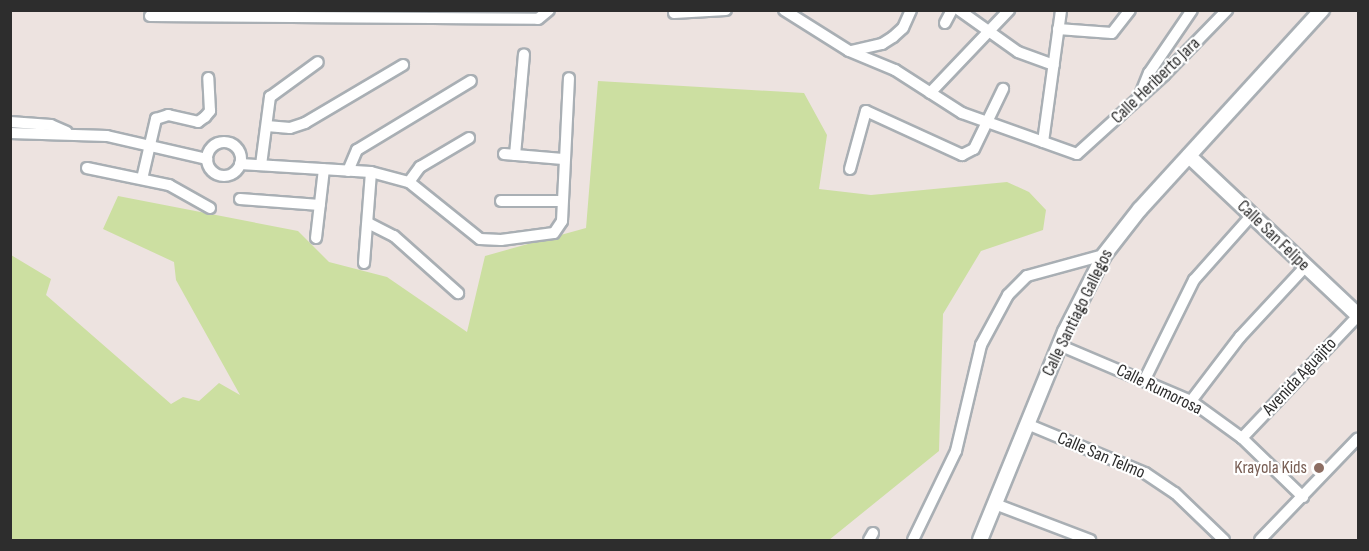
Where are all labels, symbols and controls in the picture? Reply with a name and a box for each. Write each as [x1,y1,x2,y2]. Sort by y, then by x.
street label: Calle Heriberto Jara [1107,33,1205,129]
street label: Calle San Felipe [1232,196,1314,276]
street label: Calle Santiago Gallegos [1038,246,1118,380]
street label: Avenida Aguajito [1258,333,1342,421]
street label: Calle Rumorosa [1113,360,1205,420]
street label: Calle San Telmo [1054,428,1148,484]
place label: Krayola Kids [1234,457,1307,479]
marker: Krayola Kids [1312,461,1326,475]

